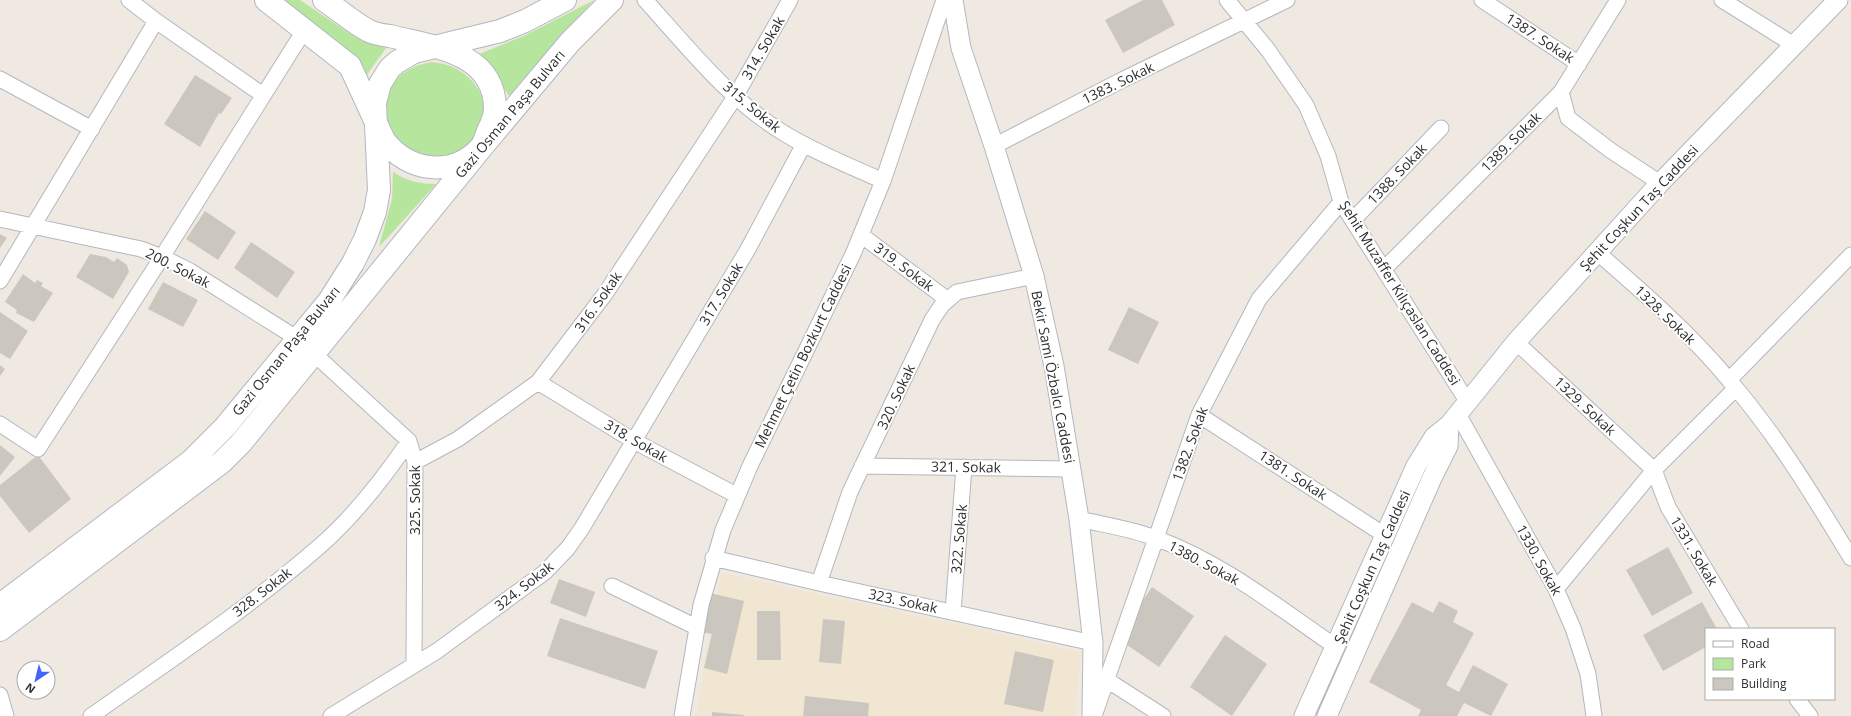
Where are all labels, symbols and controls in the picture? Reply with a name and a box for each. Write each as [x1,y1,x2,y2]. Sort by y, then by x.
street label: 1387. Sokak [1502,8,1579,67]
street label: 314. Sokak [737,12,789,83]
street label: Gazi Osman Paşa Bulvarı [450,46,569,182]
street label: 1383. Sokak [1079,57,1158,108]
street label: 315. Sokak [719,77,786,137]
street label: 1389. Sokak [1476,107,1545,176]
street label: 1388. Sokak [1363,139,1431,208]
street label: Şehit Coşkun Taş Caddesi [1575,140,1702,275]
street label: Şehit Muzaffer Kılıçaslan Caddesi [1336,197,1465,389]
street label: 319. Sokak [871,238,938,296]
street label: 200. Sokak [143,243,214,292]
street label: 317. Sokak [694,258,747,329]
street label: Mehmet Çetin Bozkurt Caddesi [750,261,855,451]
street label: 316. Sokak [570,267,626,336]
street label: 1328. Sokak [1631,281,1700,349]
street label: Gazi Osman Paşa Bulvarı [227,282,344,419]
street label: Bekir Sami Özbalcı Caddesi [1027,289,1080,465]
street label: 320. Sokak [872,361,919,432]
street label: 1329. Sokak [1550,372,1621,440]
street label: 1382. Sokak [1167,403,1212,484]
street label: 318. Sokak [601,415,672,467]
street label: 1381. Sokak [1255,445,1332,504]
street label: 321. Sokak [931,456,1002,477]
street label: 325. Sokak [405,464,424,535]
street label: Şehit Coşkun Taş Caddesi [1329,487,1414,646]
street label: 322. Sokak [946,503,971,575]
street label: 1331. Sokak [1666,512,1723,590]
street label: 1330. Sokak [1512,521,1567,599]
street label: 1380. Sokak [1165,536,1244,590]
street label: 324. Sokak [490,556,558,615]
street label: 328. Sokak [228,562,296,621]
street label: 323. Sokak [867,584,940,617]
legend [1705,628,1835,700]
text: Road [1741,635,1770,652]
text: Park [1741,655,1767,672]
north arrow [16,660,56,700]
text: Building [1741,675,1787,692]
text: N [22,680,38,697]

